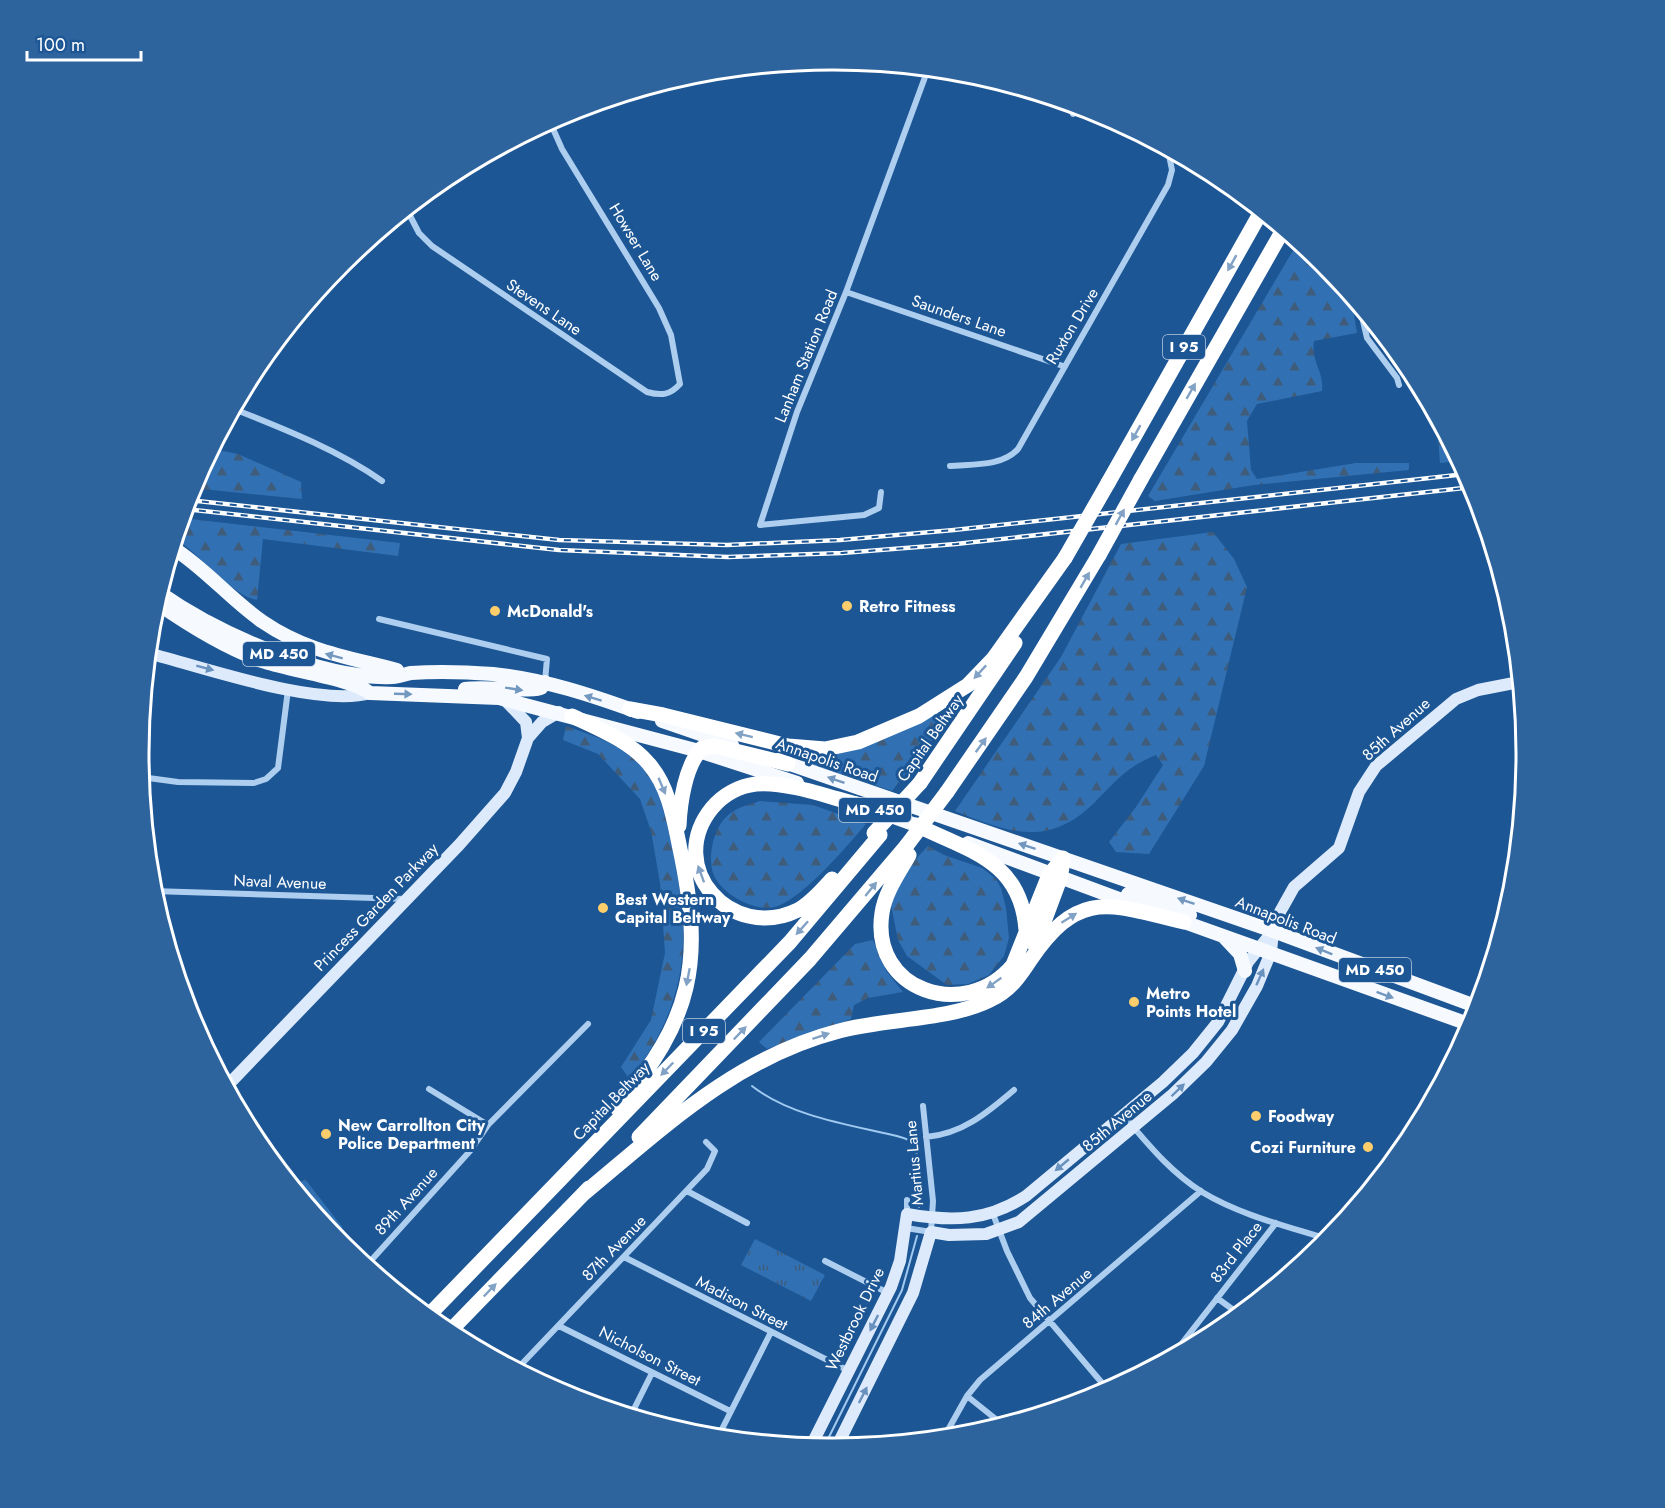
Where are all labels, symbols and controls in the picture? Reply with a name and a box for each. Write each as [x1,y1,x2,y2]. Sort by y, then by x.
scale bar [27,24,141,62]
text: 100 m [36,32,85,58]
street label: Howser Lane [604,199,668,285]
one-way arrow [1227,255,1237,272]
street label: Stevens Lane [502,273,586,341]
street label: Ruxton Drive [1040,283,1104,369]
street label: Lanham Station Road [769,286,843,426]
street label: Saunders Lane [908,289,1010,343]
road number: I 95 [1163,335,1205,359]
one-way arrow [1186,382,1196,399]
one-way arrow [1131,425,1141,442]
one-way arrow [1115,508,1125,525]
one-way arrow [1080,571,1090,588]
place label: Retro Fitness [859,595,956,618]
marker: Retro Fitness [840,599,854,613]
place label: McDonald's [507,600,593,623]
marker: McDonald's [488,604,502,618]
road number: MD 450 [243,642,315,666]
one-way arrow [324,650,343,660]
one-way arrow [196,664,214,673]
one-way arrow [974,665,988,679]
one-way arrow [504,684,523,693]
one-way arrow [394,689,413,699]
street label: Capital Beltway [891,689,969,786]
one-way arrow [584,692,602,702]
street label: 85th Avenue [1357,692,1435,766]
one-way arrow [735,730,754,740]
street label: Annapolis Road [773,732,881,788]
one-way arrow [975,737,987,752]
one-way arrow [827,775,845,785]
one-way arrow [658,777,668,795]
road number: MD 450 [839,798,911,822]
street label: Princess Garden Parkway [309,837,444,976]
one-way arrow [1018,841,1036,850]
one-way arrow [695,864,705,882]
street label: Naval Avenue [233,869,327,895]
one-way arrow [865,881,878,897]
place label: Best Western Capital Beltway [615,888,731,929]
street label: Annapolis Road [1232,890,1340,950]
one-way arrow [1177,895,1195,905]
marker: Best Western Capital Beltway [596,901,610,915]
one-way arrow [1060,912,1077,923]
one-way arrow [796,920,809,935]
one-way arrow [1315,946,1333,955]
road number: MD 450 [1339,958,1411,982]
one-way arrow [683,968,692,987]
one-way arrow [1256,968,1266,986]
one-way arrow [987,977,1003,989]
place label: Metro Points Hotel [1146,982,1236,1023]
one-way arrow [1376,990,1394,1000]
marker: Metro Points Hotel [1127,995,1141,1009]
road number: I 95 [683,1019,725,1043]
one-way arrow [733,1025,747,1040]
one-way arrow [812,1031,830,1041]
street label: Capital Beltway [567,1056,655,1146]
one-way arrow [660,1062,674,1077]
one-way arrow [1171,1083,1185,1097]
street label: 85th Avenue [1077,1085,1157,1157]
place label: Foodway [1268,1105,1335,1128]
marker: Foodway [1249,1109,1263,1123]
place label: New Carrollton City Police Department [338,1114,486,1155]
street label: Martius Lane [899,1119,929,1207]
marker: New Carrollton City Police Department [319,1127,333,1141]
place label: Cozi Furniture [1250,1136,1356,1159]
marker: Cozi Furniture [1361,1140,1375,1154]
one-way arrow [1054,1159,1070,1172]
street label: 89th Avenue [369,1162,443,1240]
street label: 87th Avenue [577,1210,651,1286]
street label: 83rd Place [1204,1216,1268,1288]
street label: 84th Avenue [1017,1262,1097,1334]
street label: Westbrook Drive [820,1263,890,1375]
street label: Madison Street [692,1270,792,1336]
one-way arrow [483,1283,497,1298]
one-way arrow [869,1314,878,1331]
street label: Nicholson Street [595,1320,705,1392]
one-way arrow [858,1387,867,1404]

